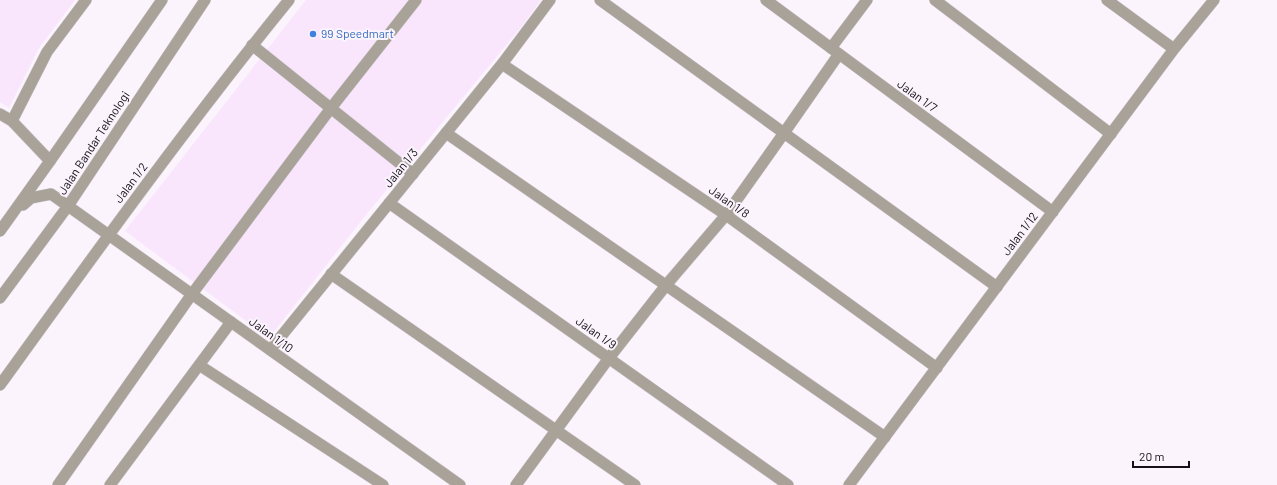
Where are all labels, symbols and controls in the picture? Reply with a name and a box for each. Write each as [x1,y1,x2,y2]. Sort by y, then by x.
place label: 99 Speedmart [321,26,394,40]
marker: 99 Speedmart [308,29,318,39]
street label: Jalan 1/7 [895,76,940,114]
street label: Jalan Bandar Teknologi [55,88,132,197]
street label: Jalan 1/3 [380,145,420,190]
street label: Jalan 1/2 [111,160,150,205]
street label: Jalan 1/8 [707,182,752,220]
street label: Jalan 1/12 [998,209,1040,258]
street label: Jalan 1/9 [574,313,619,351]
street label: Jalan 1/10 [247,314,296,355]
scale bar [1133,443,1189,469]
text: 20 m [1139,449,1165,463]

